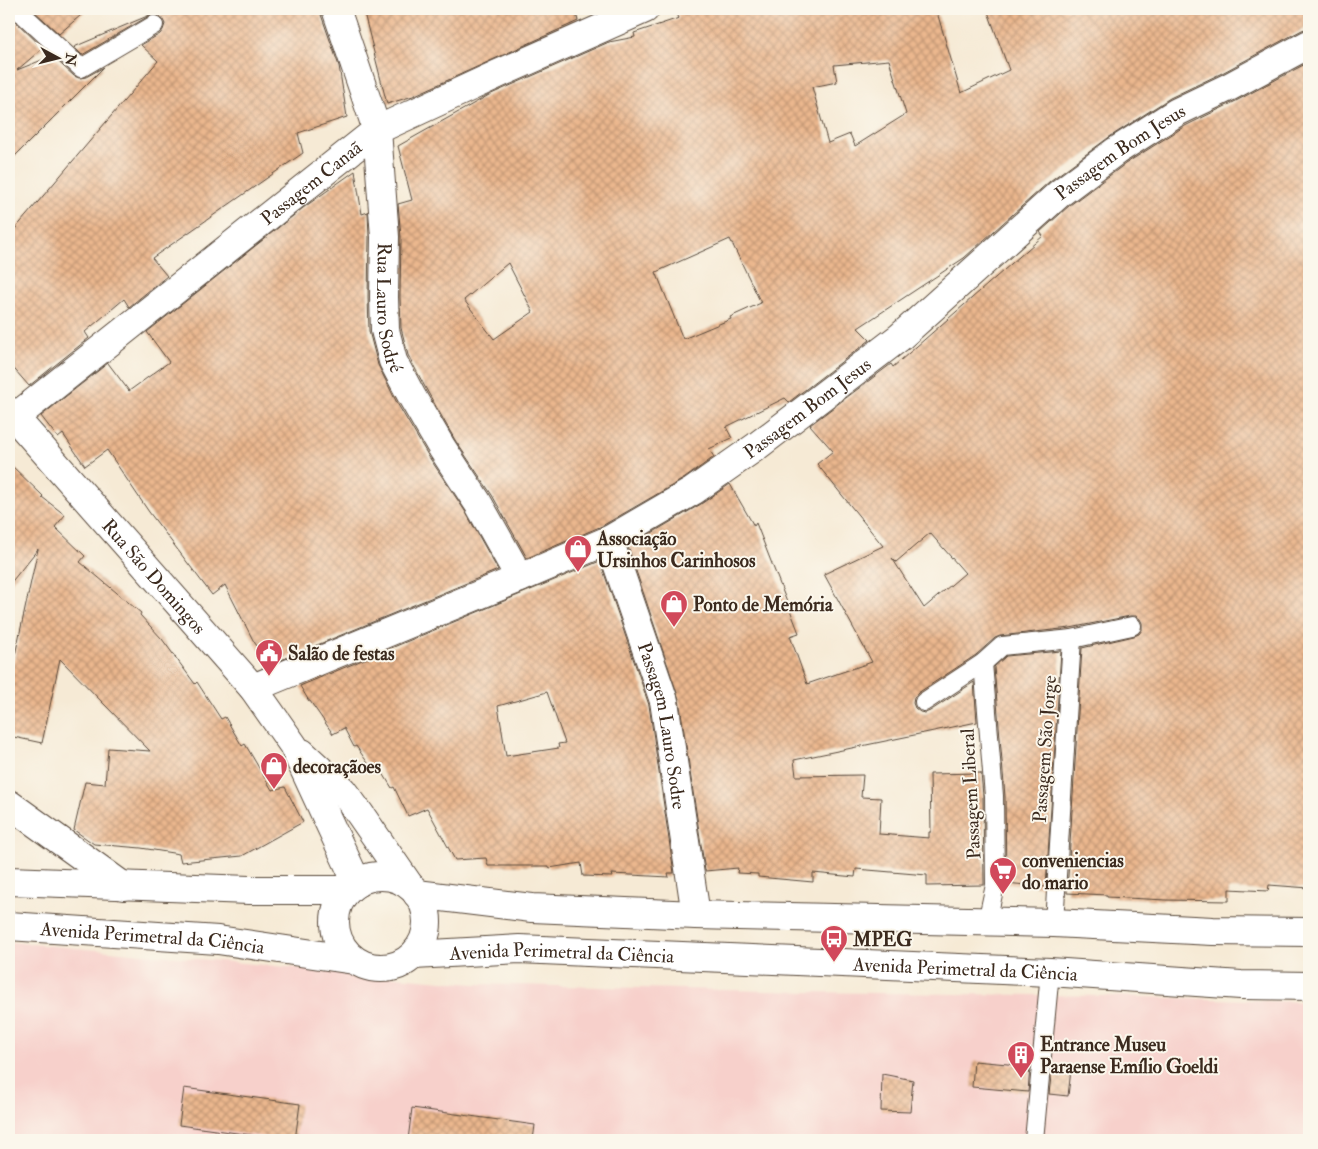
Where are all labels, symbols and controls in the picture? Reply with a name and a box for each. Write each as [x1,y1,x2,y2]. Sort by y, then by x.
north arrow [32,32,82,82]
text: N [61,51,80,67]
street label: Passagem Bom Jesus [1050,99,1189,206]
street label: Passagem Canaã [256,136,367,231]
street label: Rua Lauro Sodré [371,242,408,377]
street label: Passagem Bom Jesus [739,352,876,465]
street label: Rua São Domingos [96,514,211,639]
place label: Associação Ursinhos Carinhosos [596,527,756,573]
shop icon: Associação Ursinhos Carinhosos [563,534,593,573]
shop icon: Ponto de Memória [659,589,689,628]
place label: Ponto de Memória [693,593,834,617]
public building icon: Salão de festas [254,638,284,677]
street label: Passagem Lauro Sodre [632,639,691,811]
place label: Salão de festas [288,642,395,666]
street label: Passagem São Jorge [1028,675,1062,824]
street label: Passagem Liberal [956,728,986,860]
shop icon: decoraçãoes [259,751,289,790]
place label: decoraçãoes [293,755,381,779]
place label: conveniencias do mario [1022,849,1124,895]
supermarket icon: conveniencias do mario [988,856,1018,895]
street label: Avenida Perimetral da Ciência [39,917,266,960]
bus stop icon: MPEG [819,924,849,963]
place label: MPEG [852,928,912,952]
street label: Avenida Perimetral da Ciência [448,938,675,969]
street label: Avenida Perimetral da Ciência [851,952,1079,987]
place label: Entrance Museu Paraense Emílio Goeldi [1040,1033,1218,1079]
building icon: Entrance Museu Paraense Emílio Goeldi [1006,1040,1036,1079]

